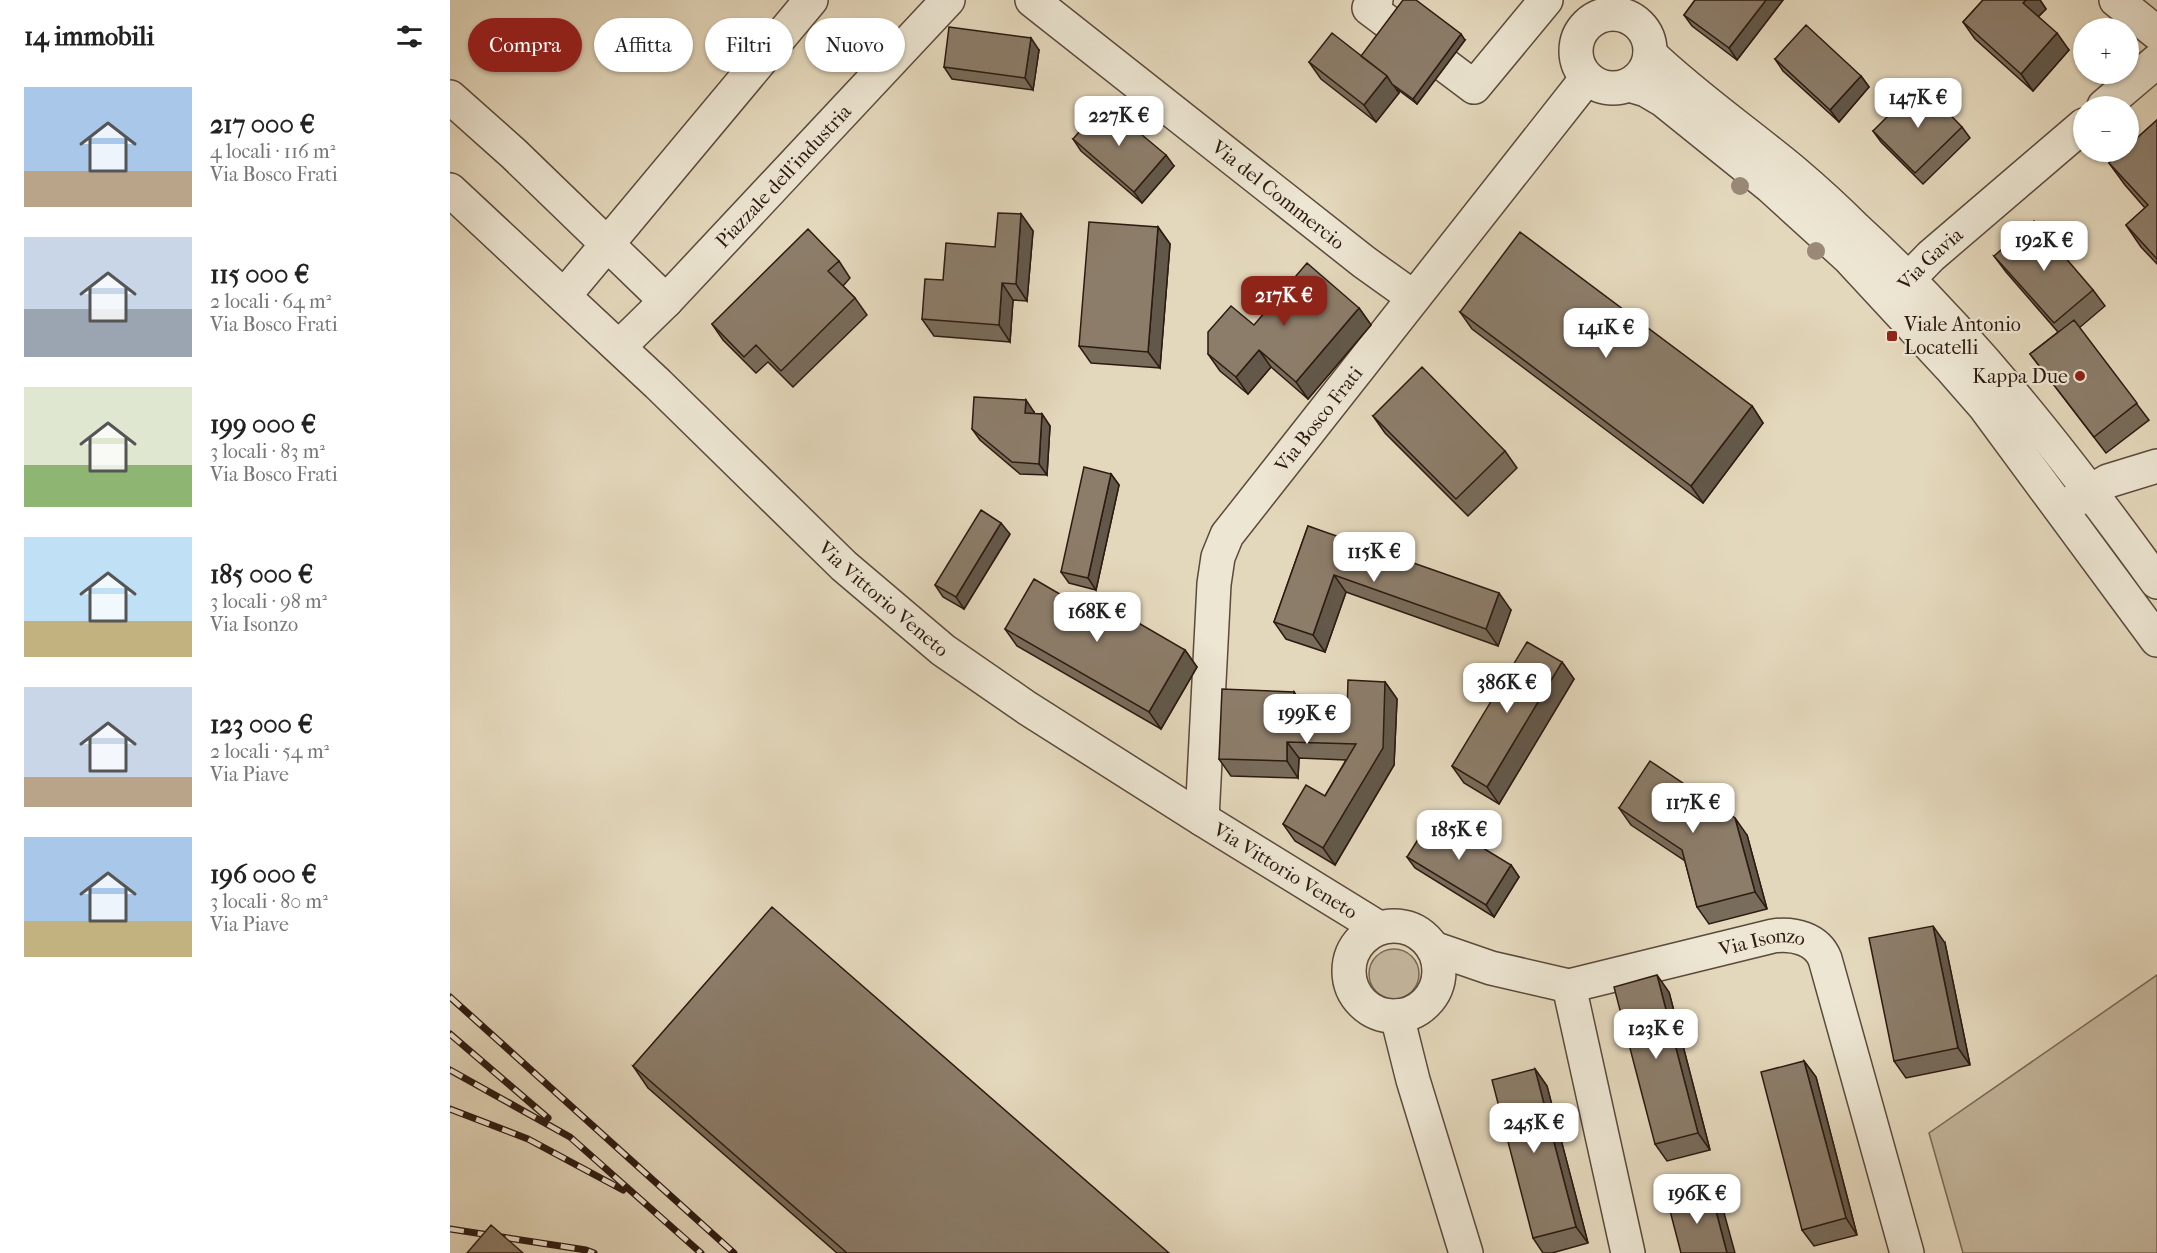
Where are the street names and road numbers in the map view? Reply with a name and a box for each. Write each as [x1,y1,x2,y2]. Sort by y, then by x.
street label: Piazzale dell'industria [711,99,856,252]
street label: Via del Commercio [1207,134,1350,254]
street label: Via Gavia [1892,222,1968,295]
street label: Via Bosco Frati [1269,362,1367,477]
street label: Via Vittorio Veneto [813,535,953,661]
street label: Via Vittorio Veneto [1209,817,1362,923]
street label: Via Isonzo [1715,924,1809,961]

